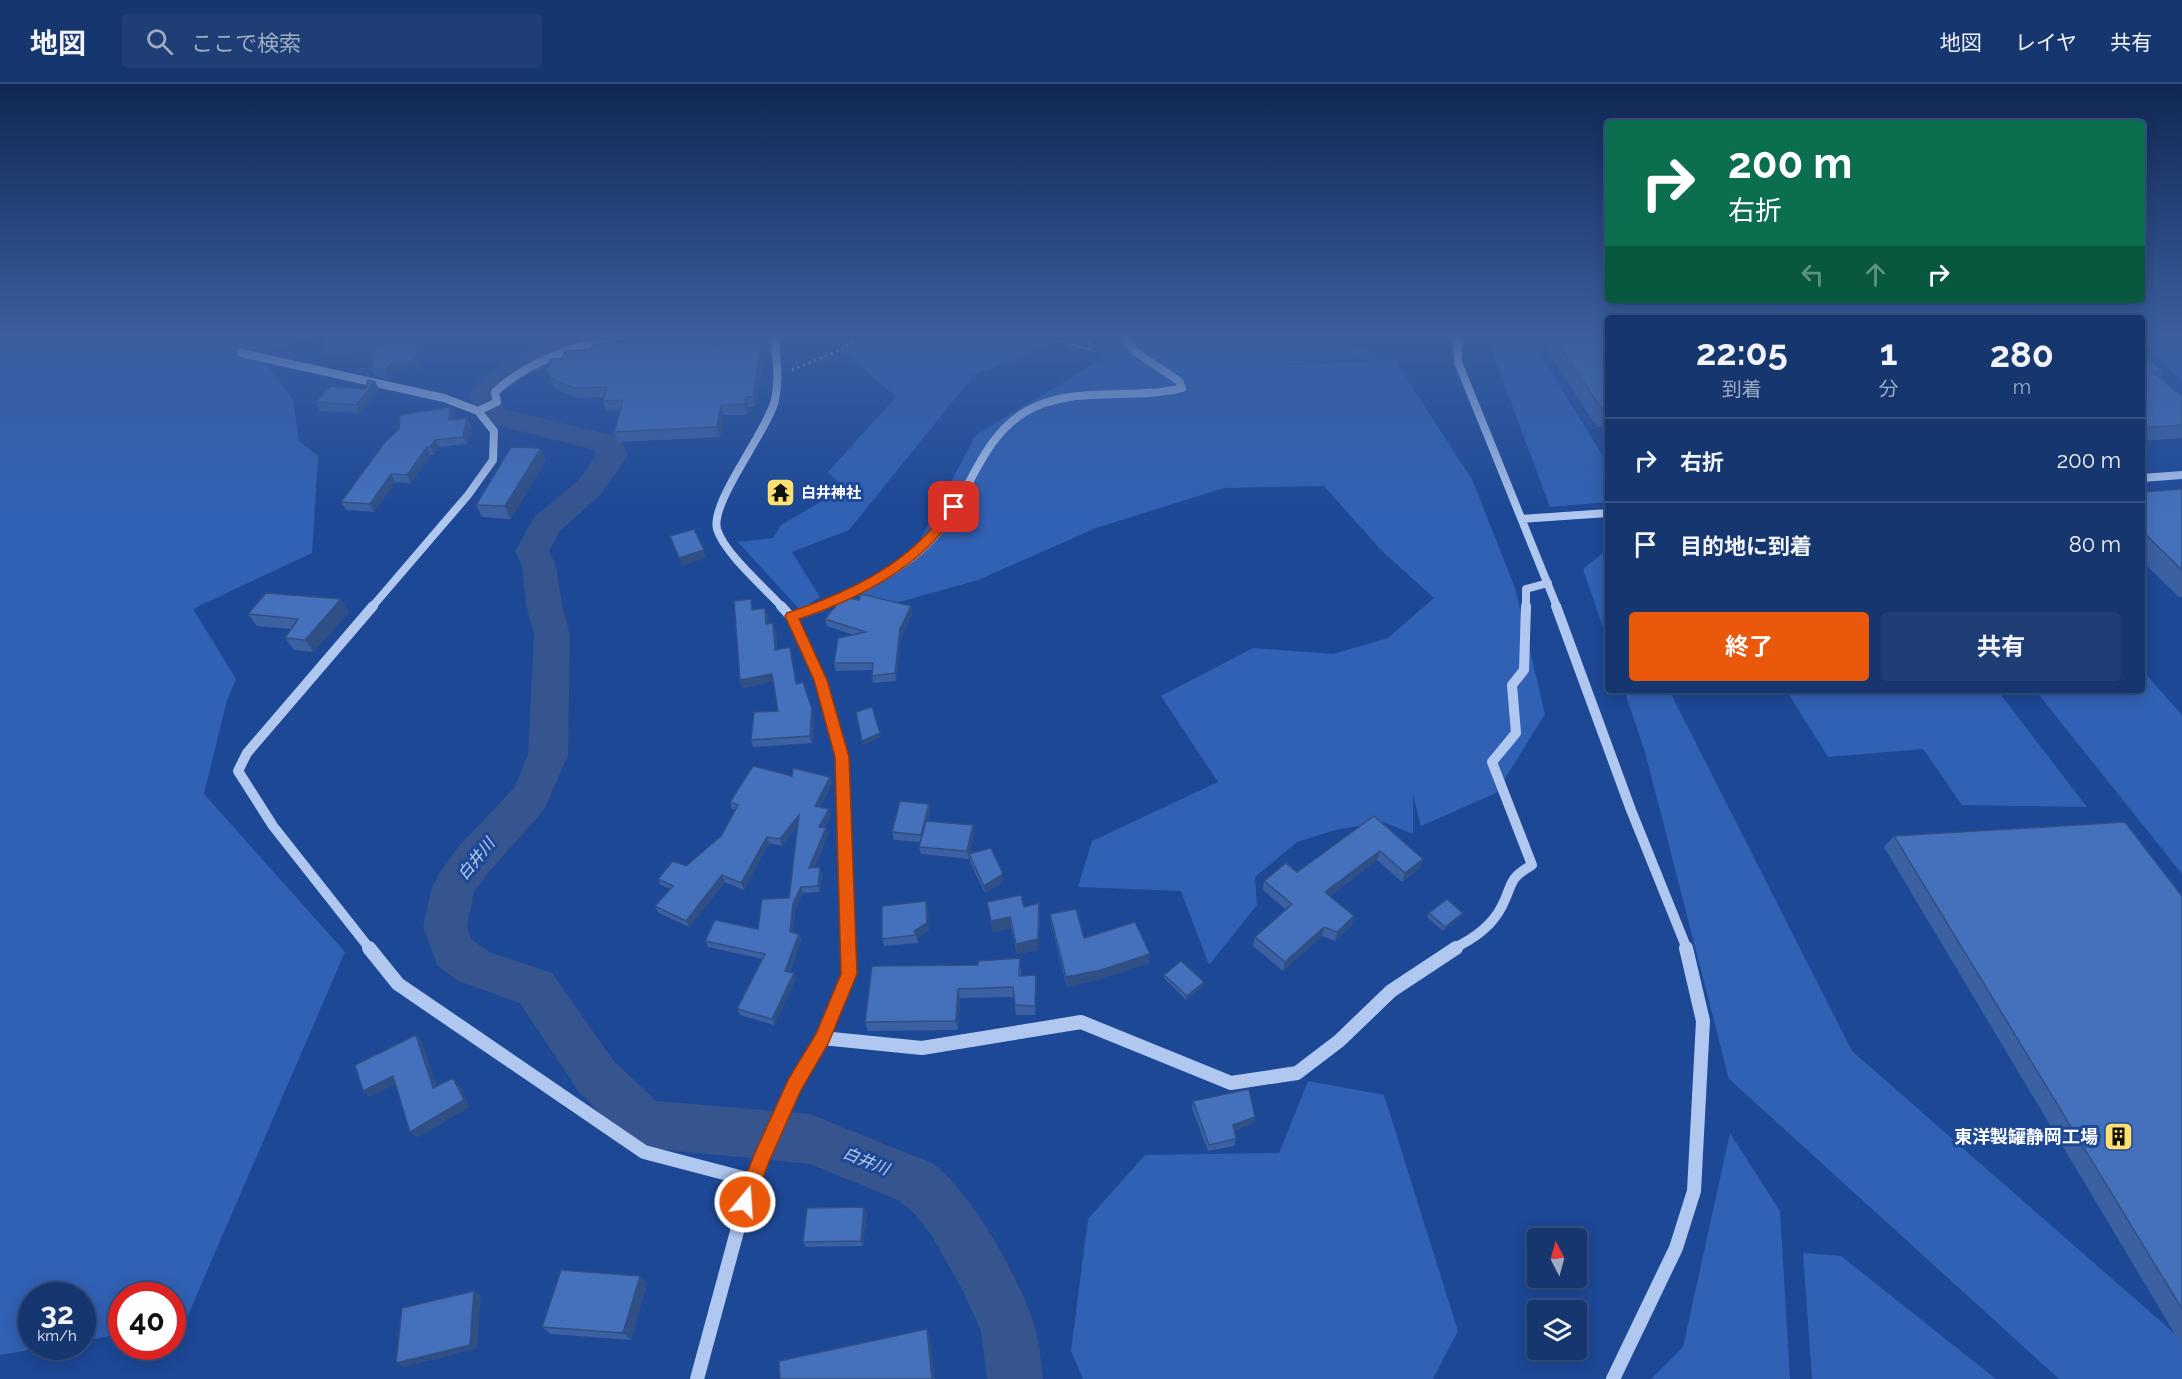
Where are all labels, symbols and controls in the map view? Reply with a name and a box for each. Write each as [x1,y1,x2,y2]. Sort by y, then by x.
search box [122,14,542,68]
icon: search [143,25,176,58]
text: 地図 [30,27,86,60]
text: ここで検索 [191,30,301,56]
text: 地図 [1940,30,1982,55]
text: レイヤ [2015,30,2077,55]
text: 共有 [2110,30,2152,55]
text: 200 m [1728,139,1852,188]
icon: right [1629,144,1707,222]
text: 右折 [1728,195,1782,226]
icon: left [1796,258,1829,291]
icon: ahead [1859,258,1892,291]
icon: right [1922,258,1955,291]
text: 22:05 [1696,331,1788,373]
text: 1 [1880,331,1898,373]
text: 280 [1990,333,2054,375]
text: m [2013,375,2031,399]
text: 到着 [1722,377,1762,401]
text: 分 [1879,377,1899,401]
icon: right [1629,444,1662,477]
text: 200 m [2057,447,2121,473]
text: 右折 [1680,449,1724,475]
temple icon: 白井神社 [764,477,796,509]
pin [928,481,979,532]
place label: 白井神社 [801,484,861,502]
icon: arrive [937,490,970,523]
icon: arrive [1629,528,1662,561]
text: 80 m [2069,531,2121,557]
text: 目的地に到着 [1680,533,1812,559]
button: 終了 [1629,612,1869,681]
button: 共有 [1881,612,2121,681]
water label: 白井川 [454,833,500,884]
building icon: 東洋製罐静岡工場 [2103,1120,2135,1152]
place label: 東洋製罐静岡工場 [1954,1126,2098,1147]
water label: 白井川 [840,1143,894,1180]
position arrow [713,1170,777,1234]
north arrow [1527,1228,1587,1288]
map controls [1527,1228,1587,1360]
speed limit sign: 40 [108,1282,186,1360]
text: 32 [40,1296,74,1331]
button: layers [1527,1300,1587,1360]
text: km/h [37,1327,77,1345]

